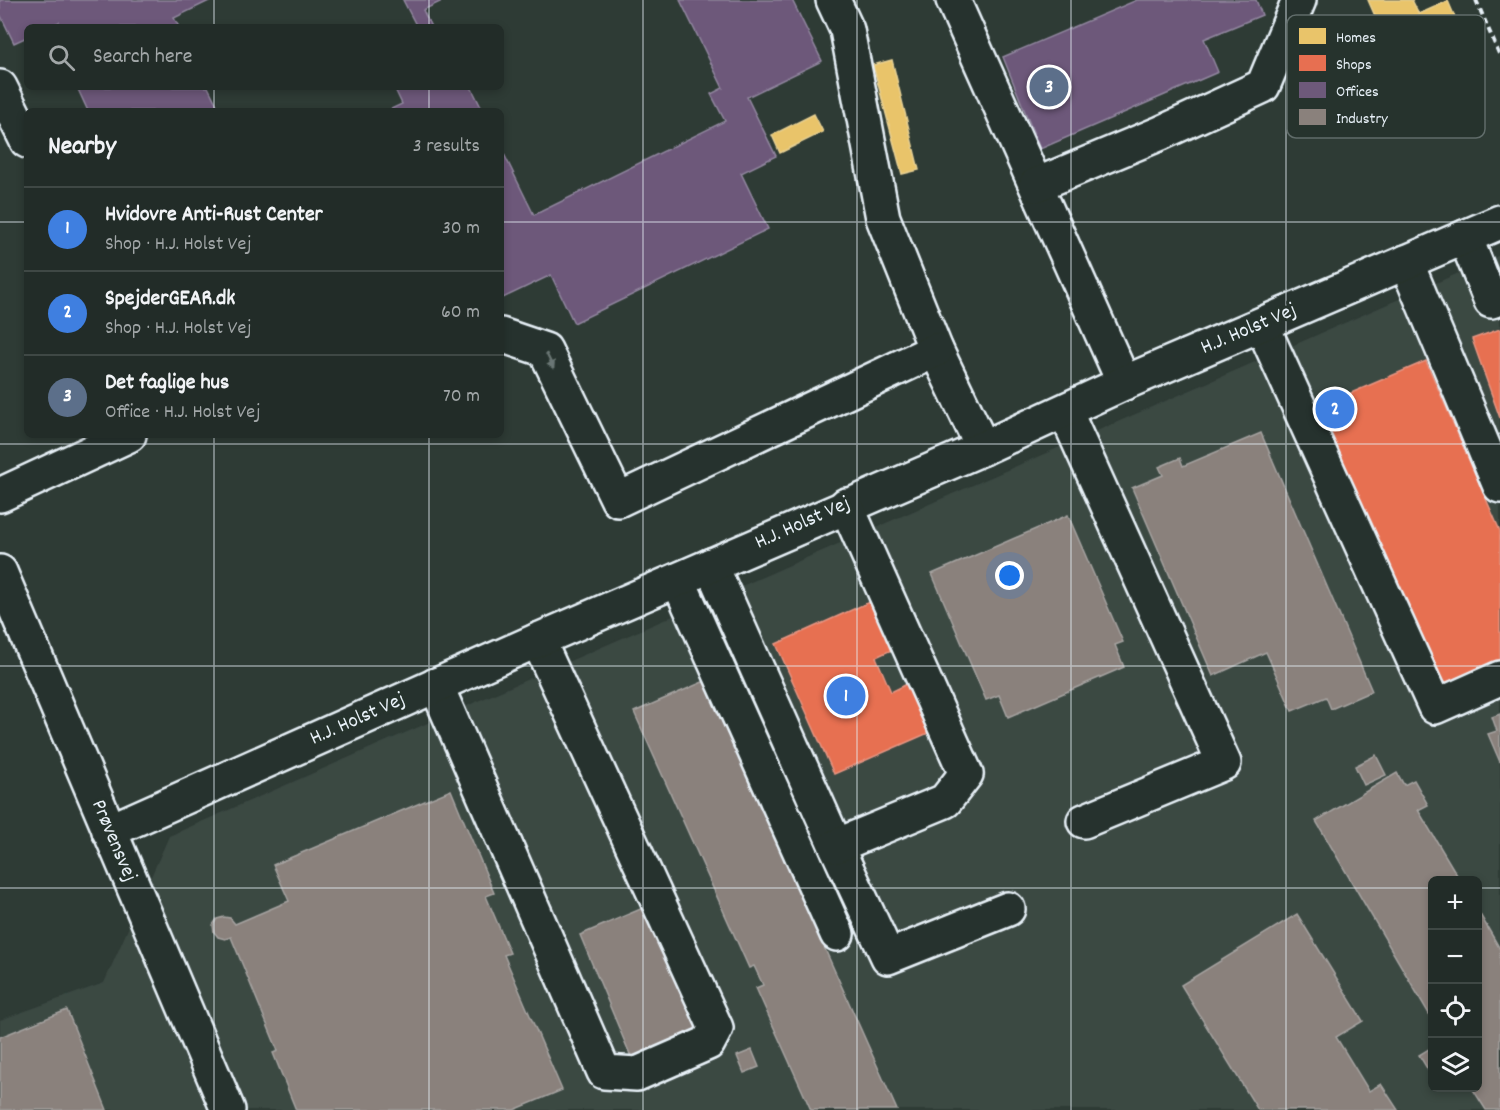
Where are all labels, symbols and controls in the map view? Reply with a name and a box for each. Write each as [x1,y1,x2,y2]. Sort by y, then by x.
legend [1287,15,1485,138]
search box [24,24,504,90]
text: Homes [1336,27,1376,50]
icon: search [45,41,78,74]
text: Search here [93,42,192,73]
text: Shops [1336,54,1372,77]
pin: 3 [1030,64,1068,110]
text: Offices [1336,81,1379,104]
text: Industry [1336,108,1388,131]
text: Nearby [48,129,116,166]
text: 3 results [413,133,480,161]
text: Hvidovre Anti-Rust Center [105,200,323,231]
text: 1 [65,215,70,243]
text: 30 m [442,215,480,243]
text: Shop · H.J. Holst Vej [105,231,252,259]
text: SpejderGEAR.dk [105,284,235,315]
street label: H.J. Holst Vej [1196,296,1302,364]
text: 2 [63,299,72,327]
text: 60 m [441,299,480,327]
text: Shop · H.J. Holst Vej [105,315,252,343]
one-way arrow [546,352,555,369]
text: Det faglige hus [105,368,229,399]
text: 3 [63,383,72,411]
text: 70 m [443,383,480,411]
pin: 2 [1316,386,1354,432]
text: Office · H.J. Holst Vej [105,399,260,427]
street label: H.J. Holst Vej [751,490,855,558]
your location [995,561,1024,590]
pin: 1 [826,674,866,718]
street label: H.J. Holst Vej [306,686,410,754]
street label: Prøvensvej [82,795,144,887]
map controls [1428,876,1482,1092]
button: + [1428,876,1482,930]
button: − [1428,930,1482,984]
button: locate [1428,984,1482,1038]
button: layers [1428,1038,1482,1092]

